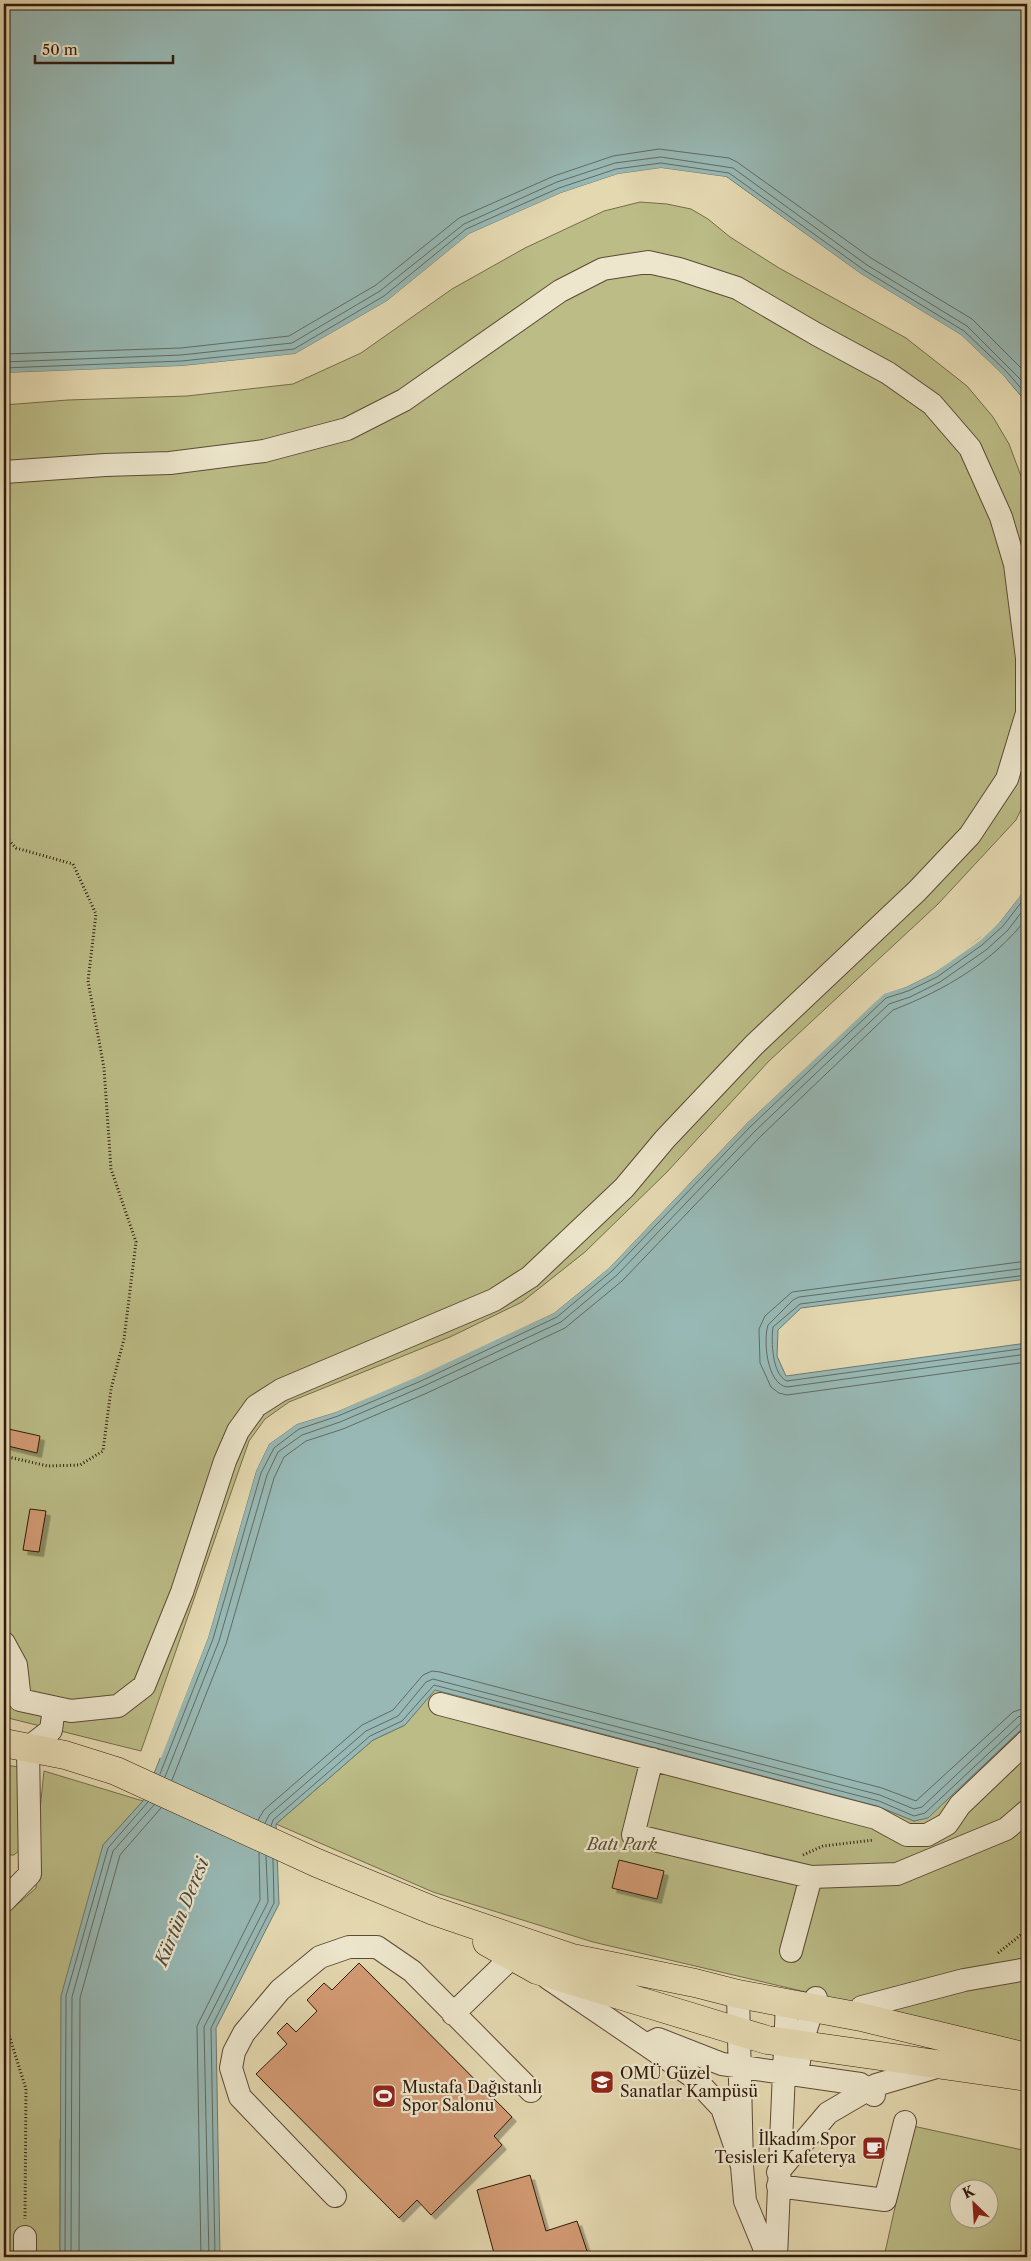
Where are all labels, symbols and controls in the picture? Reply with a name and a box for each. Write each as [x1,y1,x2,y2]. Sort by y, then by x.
scale bar [35,32,172,64]
text: 50 m [42,40,78,59]
park label: Batı Park [585,1834,658,1854]
water label: Kürtün Deresi [150,1854,214,1971]
place label: OMÜ Güzel Sanatlar Kampüsü [620,2063,758,2101]
school or university icon: OMÜ Güzel Sanatlar Kampüsü [589,2069,615,2095]
place label: Mustafa Dağıstanlı Spor Salonu [402,2077,542,2115]
sports icon: Mustafa Dağıstanlı Spor Salonu [371,2083,397,2109]
place label: İlkadım Spor Tesisleri Kafeterya [715,2129,857,2167]
cafe icon: İlkadım Spor Tesisleri Kafeterya [861,2135,887,2161]
north arrow [948,2178,998,2228]
text: K [960,2181,978,2203]

